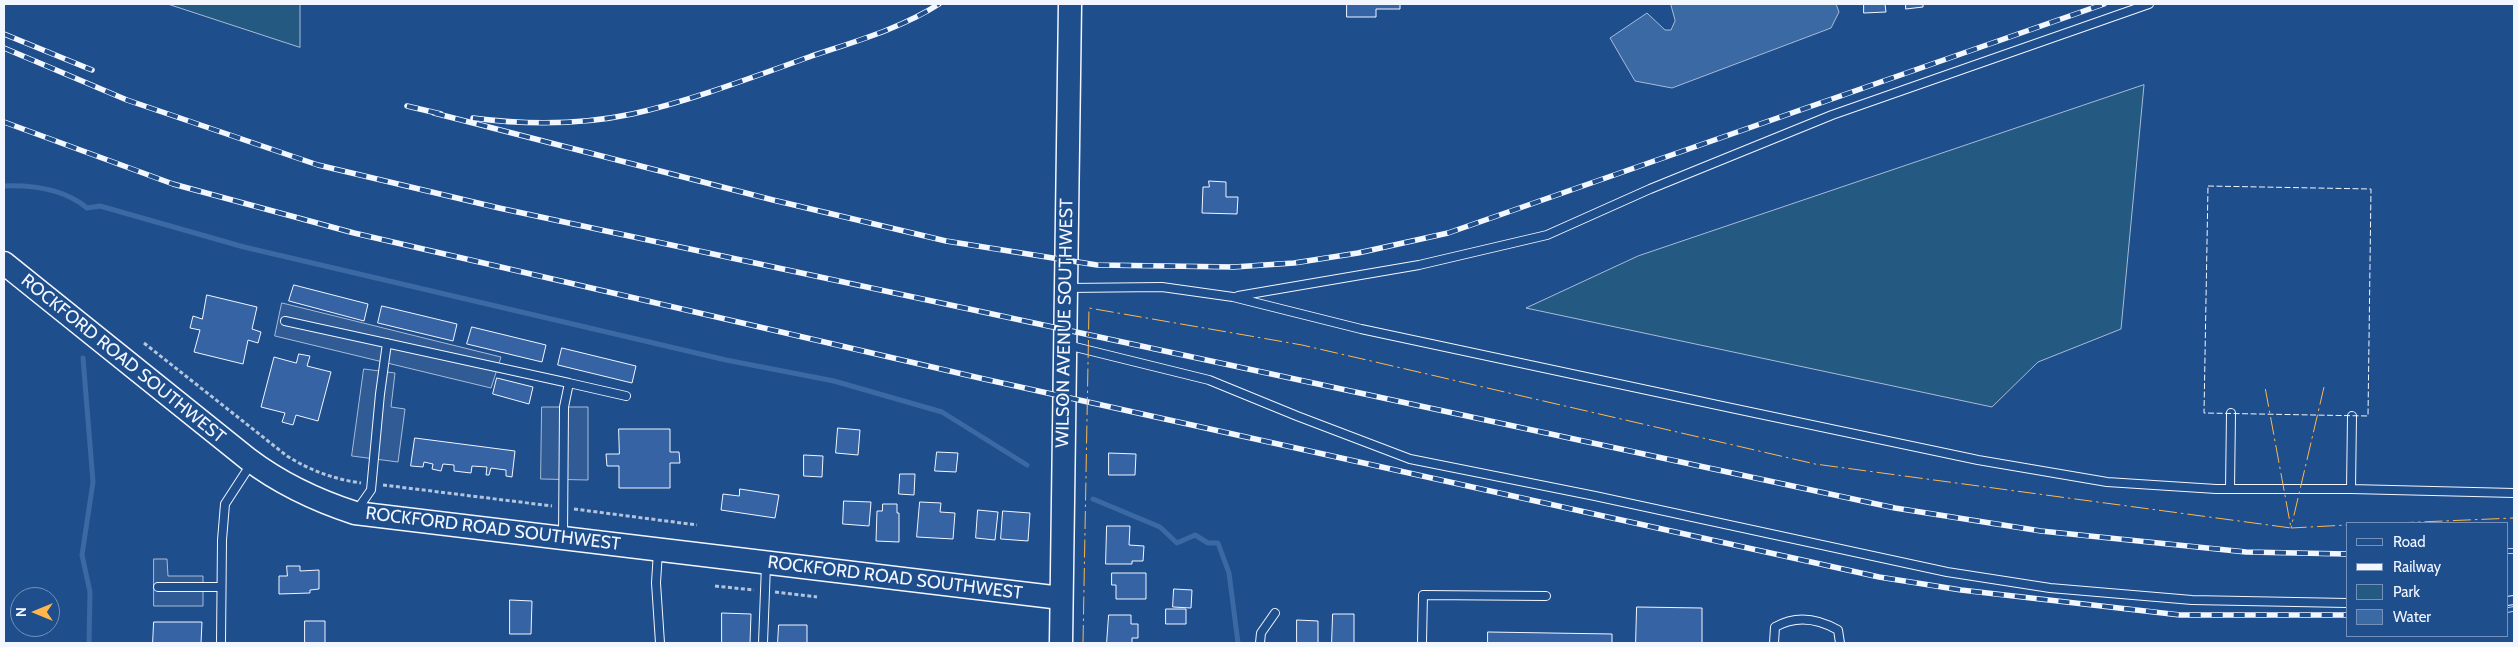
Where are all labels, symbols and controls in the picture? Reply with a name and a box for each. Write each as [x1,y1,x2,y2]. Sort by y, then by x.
street label: WILSON AVENUE SOUTHWEST [1052,198,1078,448]
street label: ROCKFORD ROAD SOUTHWEST [16,270,230,448]
street label: ROCKFORD ROAD SOUTHWEST [364,503,622,555]
legend [2346,522,2508,637]
text: Road [2393,533,2426,551]
street label: ROCKFORD ROAD SOUTHWEST [766,552,1024,604]
text: Railway [2393,558,2441,576]
text: Park [2393,583,2420,601]
north arrow [10,587,60,637]
text: N [12,607,30,617]
text: Water [2393,608,2431,626]

